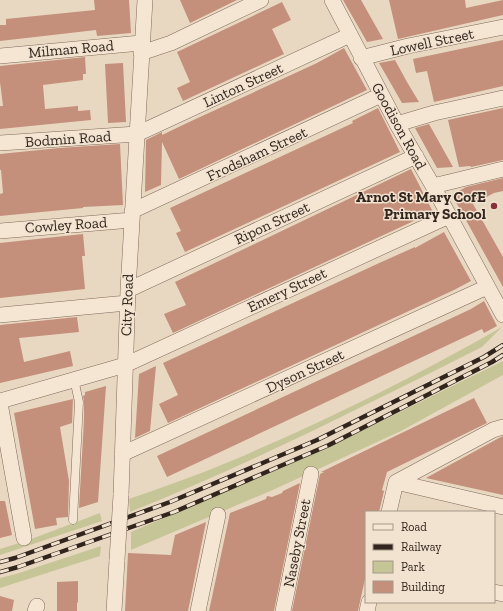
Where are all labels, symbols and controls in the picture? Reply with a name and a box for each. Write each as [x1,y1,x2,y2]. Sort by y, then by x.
street label: Lowell Street [389,24,476,60]
street label: Milman Road [27,36,115,62]
street label: Linton Street [200,59,286,111]
street label: Goodison Road [368,79,431,173]
street label: Frodsham Street [204,123,310,185]
street label: Bodmin Road [24,127,112,151]
place label: Arnot St Mary CofE Primary School [356,188,486,223]
street label: Ripon Street [232,198,313,248]
marker: Arnot St Mary CofE Primary School [489,201,499,211]
street label: Cowley Road [24,213,108,237]
street label: Emery Street [245,264,330,316]
street label: City Road [117,273,137,337]
street label: Dyson Street [263,345,347,397]
street label: Naseby Street [280,497,314,589]
legend [365,511,495,603]
text: Road [401,520,427,534]
text: Railway [401,540,442,554]
text: Park [401,560,426,574]
text: Building [401,580,445,594]

